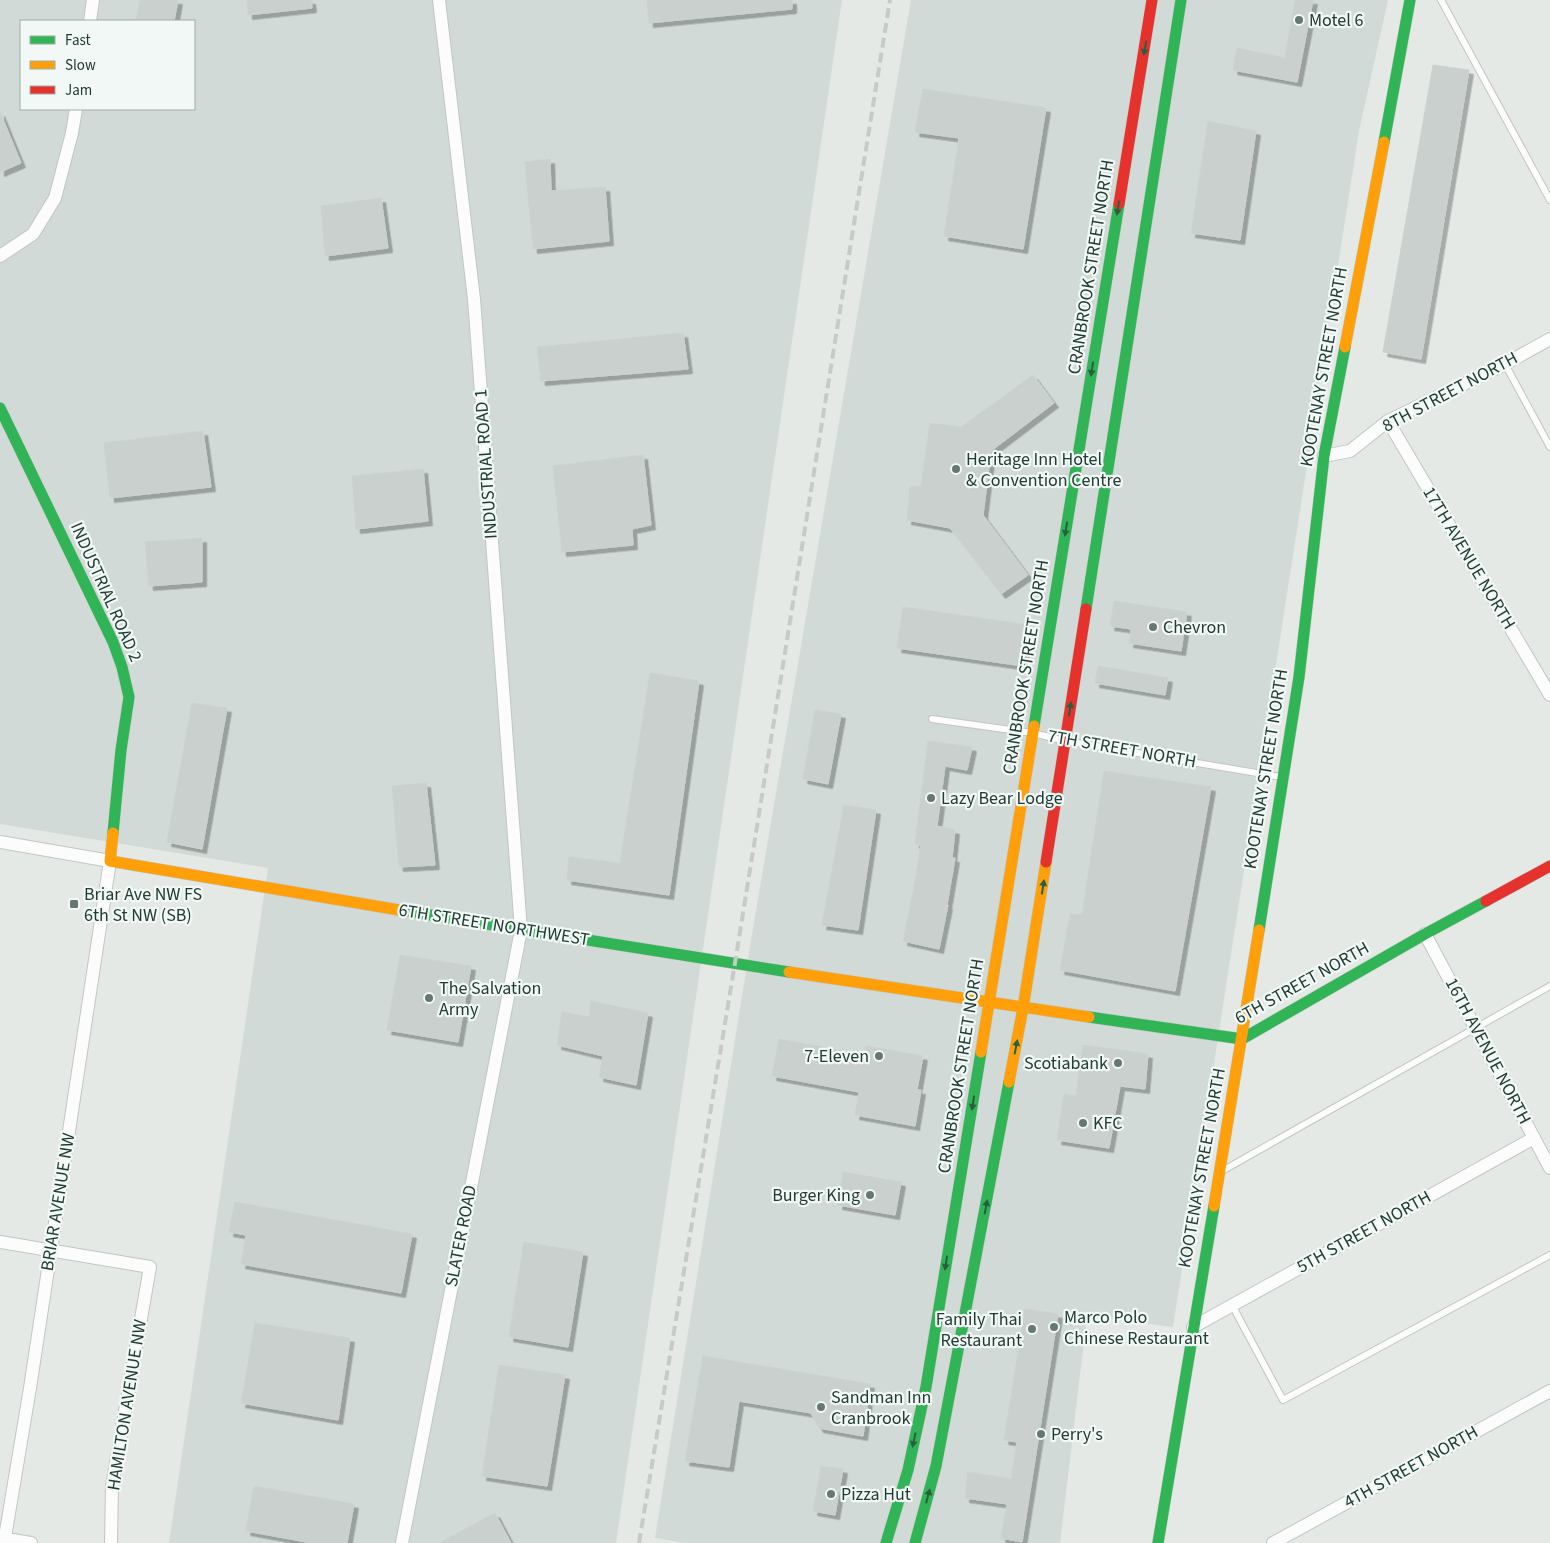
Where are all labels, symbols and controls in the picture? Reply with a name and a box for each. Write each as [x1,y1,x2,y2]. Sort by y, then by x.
place label: Motel 6 [1309,8,1363,33]
marker: Motel 6 [1293,14,1305,26]
legend [20,20,195,110]
text: Fast [65,30,91,51]
one-way arrow [1140,40,1148,56]
text: Slow [65,55,96,76]
text: Jam [65,80,92,101]
street label: CRANBROOK STREET NORTH [1062,158,1120,376]
one-way arrow [1114,201,1122,217]
street label: KOOTENAY STREET NORTH [1294,265,1354,469]
street label: 8TH STREET NORTH [1378,346,1522,438]
one-way arrow [1087,361,1095,377]
street label: INDUSTRIAL ROAD 1 [468,388,504,540]
place label: Heritage Inn Hotel & Convention Centre [966,447,1121,493]
marker: Heritage Inn Hotel & Convention Centre [950,463,962,475]
street label: 17TH AVENUE NORTH [1416,482,1522,634]
street label: INDUSTRIAL ROAD 2 [64,518,148,666]
one-way arrow [1062,522,1070,538]
street label: CRANBROOK STREET NORTH [997,558,1055,776]
place label: Chevron [1163,615,1226,640]
marker: Chevron [1147,621,1159,633]
street label: KOOTENAY STREET NORTH [1238,667,1294,871]
one-way arrow [1067,701,1075,717]
street label: 7TH STREET NORTH [1046,724,1198,774]
place label: Lazy Bear Lodge [941,786,1063,811]
marker: Lazy Bear Lodge [925,792,937,804]
one-way arrow [1039,878,1047,894]
place label: Briar Ave NW FS 6th St NW (SB) [84,882,202,928]
marker: Briar Ave NW FS 6th St NW (SB) [68,898,80,910]
street label: 6TH STREET NORTHWEST [397,898,592,952]
street label: 6TH STREET NORTH [1230,936,1374,1030]
street label: CRANBROOK STREET NORTH [932,957,990,1175]
street label: 16TH AVENUE NORTH [1439,973,1537,1129]
place label: The Salvation Army [439,976,541,1022]
marker: The Salvation Army [423,992,435,1004]
one-way arrow [1013,1039,1021,1055]
place label: 7-Eleven [804,1044,869,1069]
marker: 7-Eleven [873,1050,885,1062]
place label: Scotiabank [1024,1051,1108,1076]
marker: Scotiabank [1112,1057,1124,1069]
street label: KOOTENAY STREET NORTH [1172,1066,1232,1270]
one-way arrow [968,1095,976,1111]
place label: KFC [1093,1111,1122,1136]
marker: KFC [1077,1117,1089,1129]
street label: BRIAR AVENUE NW [35,1131,81,1273]
street label: SLATER ROAD [439,1183,483,1289]
place label: Burger King [772,1183,860,1208]
street label: 5TH STREET NORTH [1292,1185,1436,1279]
marker: Burger King [864,1189,876,1201]
one-way arrow [982,1199,990,1214]
one-way arrow [942,1255,950,1271]
place label: Marco Polo Chinese Restaurant [1064,1305,1209,1351]
place label: Family Thai Restaurant [936,1307,1022,1353]
street label: HAMILTON AVENUE NW [101,1318,153,1492]
marker: Marco Polo Chinese Restaurant [1048,1321,1060,1333]
marker: Family Thai Restaurant [1026,1323,1038,1335]
place label: Sandman Inn Cranbrook [831,1385,931,1431]
marker: Sandman Inn Cranbrook [815,1401,827,1413]
street label: 4TH STREET NORTH [1339,1420,1483,1514]
place label: Perry's [1051,1422,1103,1447]
marker: Perry's [1035,1428,1047,1440]
one-way arrow [910,1433,918,1449]
place label: Pizza Hut [841,1482,911,1507]
marker: Pizza Hut [825,1488,837,1500]
one-way arrow [924,1488,932,1503]

